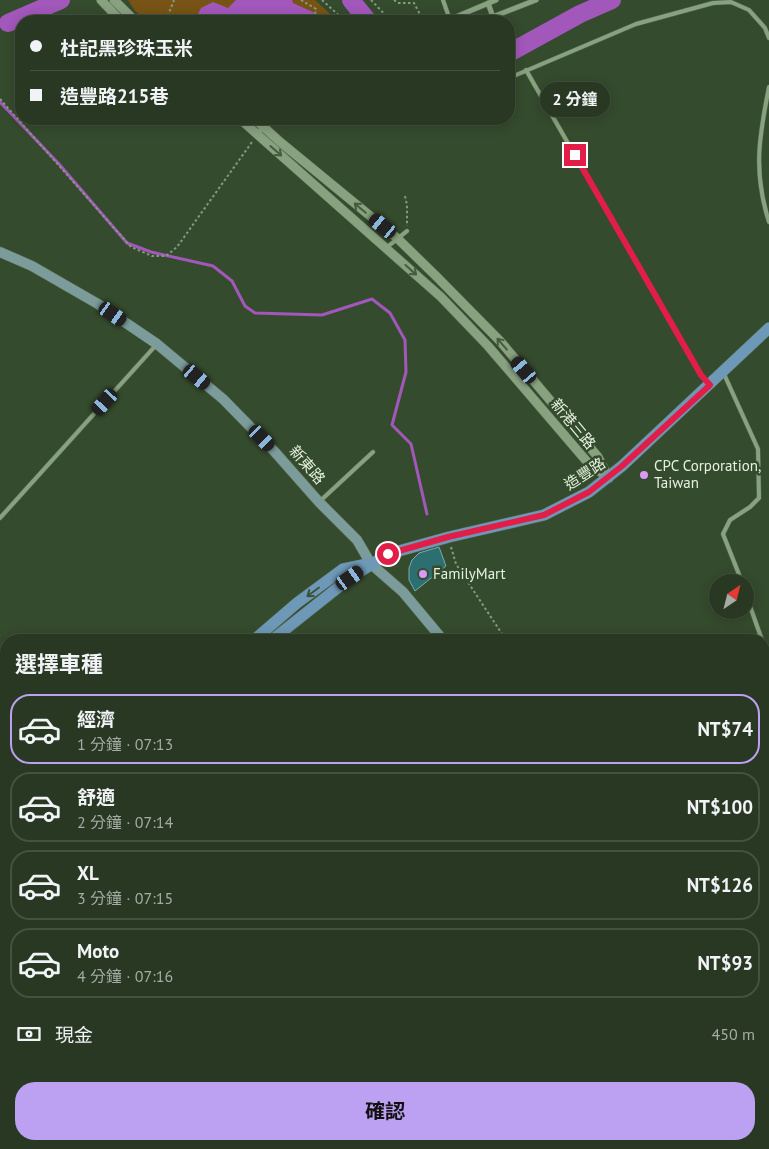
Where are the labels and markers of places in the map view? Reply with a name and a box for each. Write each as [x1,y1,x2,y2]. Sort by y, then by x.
place label: CPC Corporation, Taiwan [654,456,761,492]
marker: CPC Corporation, Taiwan [638,469,650,481]
place label: FamilyMart [433,564,506,583]
marker: FamilyMart [417,568,429,580]

